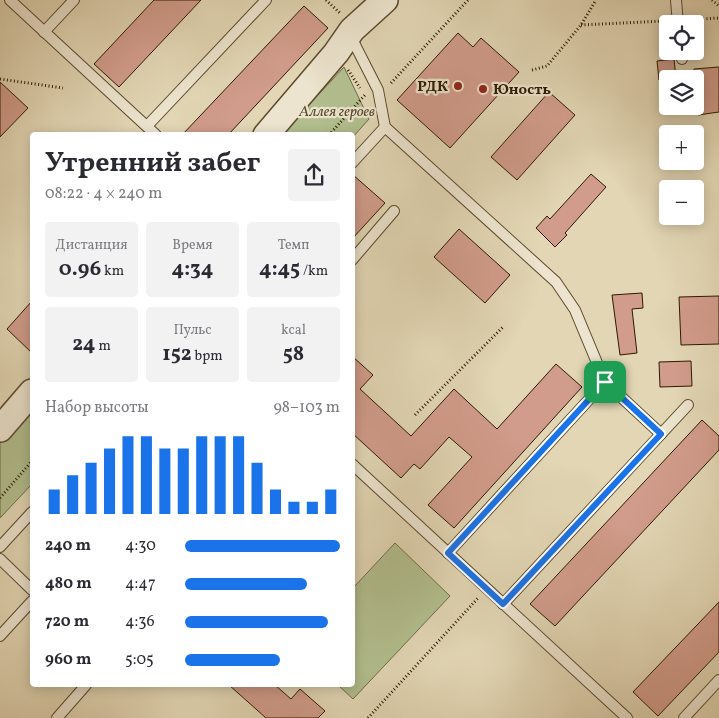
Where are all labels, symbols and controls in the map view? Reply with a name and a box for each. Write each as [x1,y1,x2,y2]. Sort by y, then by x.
map controls [659,15,704,225]
button: locate [659,15,704,60]
button: layers [659,70,704,115]
place label: РДК [417,77,448,98]
marker: РДК [452,80,464,92]
place label: Юность [493,80,551,101]
marker: Юность [477,83,489,95]
park label: Аллея героев [298,102,375,123]
button: + [659,125,704,170]
text: Утренний забег [45,144,260,183]
button: share [288,149,340,201]
button: − [659,180,704,225]
text: 08:22 · 4 × 240 m [45,183,162,205]
text: Дистанция [55,236,128,255]
text: Время [172,236,213,255]
text: Темп [278,236,309,255]
text: 0.96 [59,255,101,284]
text: 4:34 [171,255,214,284]
text: 4:45 [259,255,300,284]
text: km [101,262,124,281]
text: /km [300,262,328,281]
text: Пульс [174,321,211,340]
text: kcal [281,321,306,340]
text: 24 [72,330,96,359]
text: m [96,337,111,356]
text: 152 [162,340,192,369]
text: 58 [283,340,304,369]
text: bpm [192,347,223,366]
pin [584,361,626,403]
icon: arrive [591,368,619,396]
text: Набор высоты [45,397,149,419]
text: 98–103 m [274,397,340,419]
text: 240 m [45,535,91,557]
text: 4:30 [125,535,156,557]
text: 480 m [45,573,92,595]
text: 4:47 [125,573,156,595]
text: 720 m [45,611,89,633]
text: 4:36 [125,611,155,633]
text: 960 m [45,649,91,671]
text: 5:05 [125,649,154,671]

